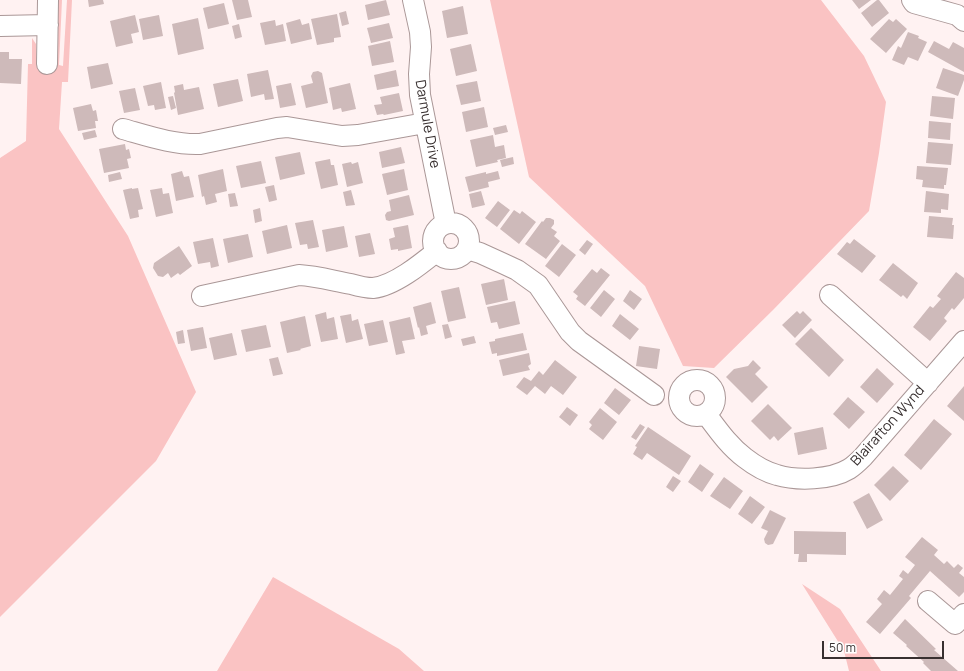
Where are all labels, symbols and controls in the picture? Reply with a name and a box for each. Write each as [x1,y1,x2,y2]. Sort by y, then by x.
street label: Darmule Drive [411,79,443,169]
street label: Blairafton Wynd [848,382,928,470]
scale bar [824,633,946,659]
text: 50 m [829,639,856,656]

